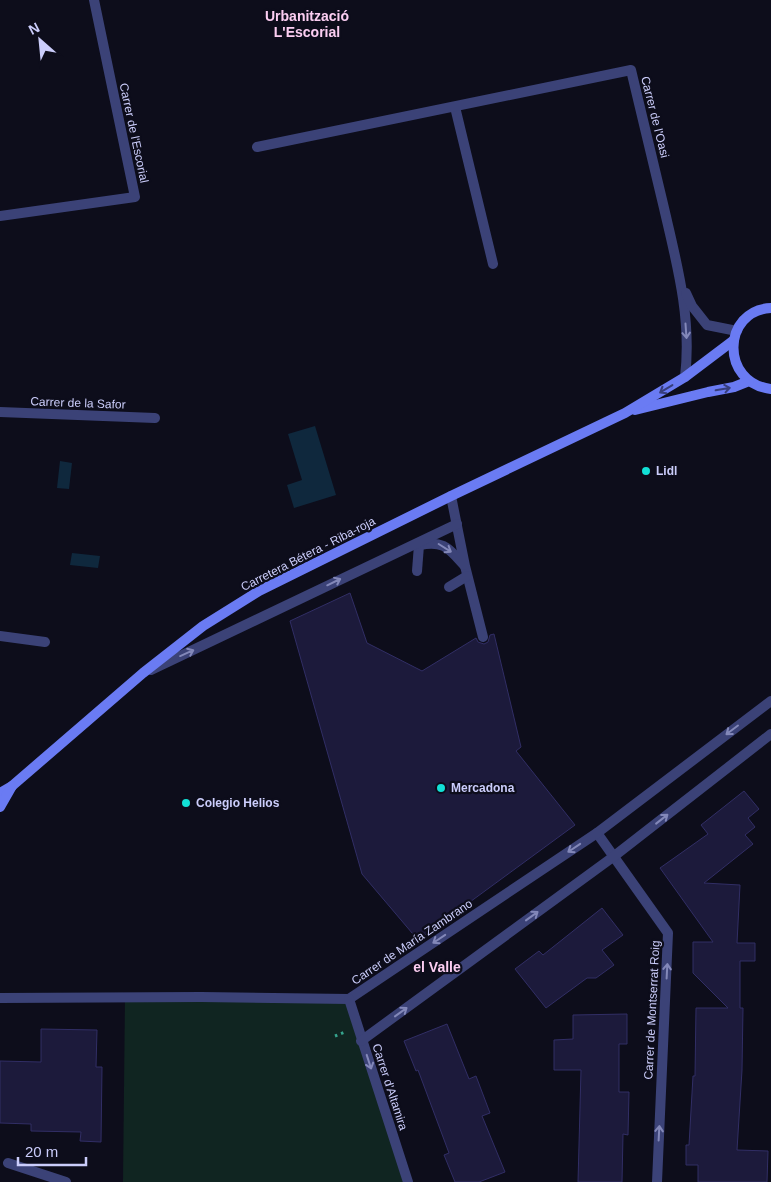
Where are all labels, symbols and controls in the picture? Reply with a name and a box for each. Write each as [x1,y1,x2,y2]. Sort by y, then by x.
district label: Urbanització L'Escorial [265,8,349,40]
north arrow [15,15,65,65]
text: N [26,19,42,38]
street label: Carrer de l'Oasi [638,75,672,159]
street label: Carrer de l'Escorial [117,82,151,184]
one-way arrow [682,323,691,339]
one-way arrow [659,384,673,394]
one-way arrow [715,384,731,394]
street label: Carrer de la Safor [30,394,126,412]
place label: Lidl [656,464,677,478]
marker: Lidl [640,465,652,477]
street label: Carretera Bétera - Riba-roja [239,514,378,594]
one-way arrow [437,543,451,553]
one-way arrow [326,577,341,586]
one-way arrow [179,647,194,657]
one-way arrow [726,725,739,736]
place label: Mercadona [451,781,515,795]
marker: Mercadona [435,782,447,794]
place label: Colegio Helios [196,796,280,810]
marker: Colegio Helios [180,797,192,809]
one-way arrow [655,814,669,824]
one-way arrow [567,843,581,853]
street label: Carrer de María Zambrano [349,896,475,988]
one-way arrow [525,911,538,922]
one-way arrow [432,934,446,944]
street label: Carrer de Montserrat Roig [641,940,663,1080]
district label: el Valle [413,959,461,975]
one-way arrow [662,963,671,979]
one-way arrow [394,1007,408,1017]
street label: Carrer d'Altamira [369,1042,411,1132]
one-way arrow [364,1054,374,1070]
one-way arrow [655,1126,664,1142]
scale bar [18,1134,85,1166]
text: 20 m [25,1143,58,1160]

